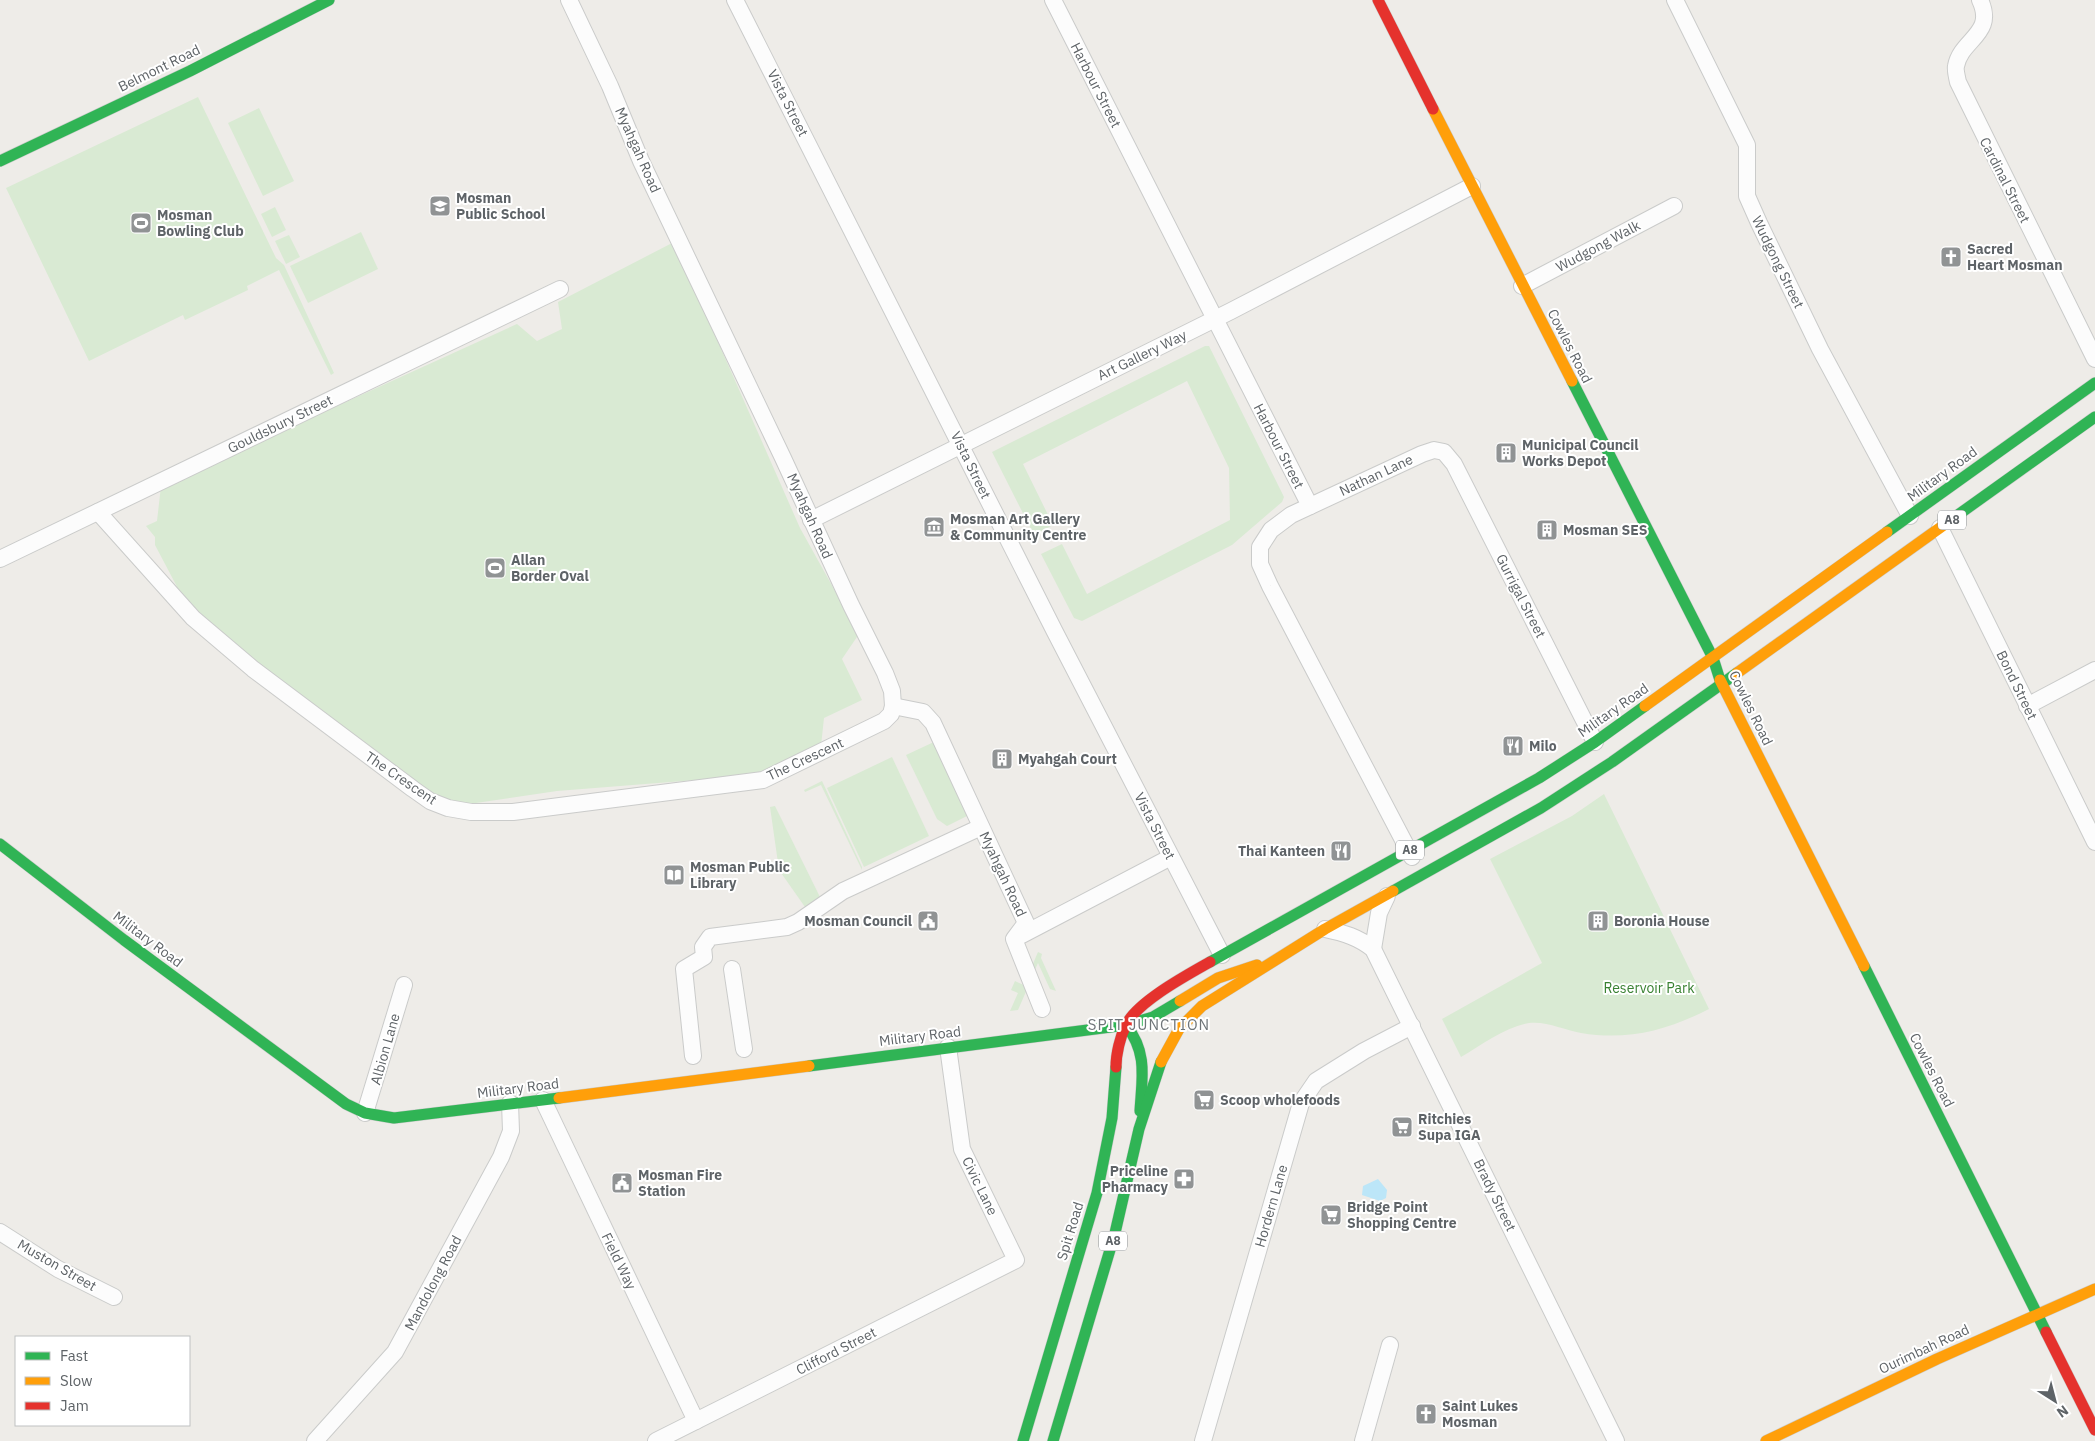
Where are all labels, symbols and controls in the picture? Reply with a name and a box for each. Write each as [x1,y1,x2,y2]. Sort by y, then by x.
street label: Harbour Street [1067,39,1125,131]
street label: Belmont Road [115,40,203,96]
street label: Vista Street [763,66,813,140]
street label: Myahgah Road [611,104,665,196]
street label: Cardinal Street [1976,134,2034,226]
place label: Mosman Public School [456,189,545,223]
school or university icon: Mosman Public School [428,194,452,218]
place label: Mosman Bowling Club [157,206,244,240]
sports icon: Mosman Bowling Club [129,211,153,235]
street label: Wudgong Street [1748,213,1808,311]
street label: Wudgong Walk [1553,216,1644,276]
place label: Sacred Heart Mosman [1967,240,2063,274]
church icon: Sacred Heart Mosman [1939,245,1963,269]
street label: Cowles Road [1544,306,1596,386]
street label: Art Gallery Way [1094,326,1190,384]
street label: Gouldsbury Street [225,391,335,457]
street label: Harbour Street [1250,400,1308,492]
street label: Vista Street [947,428,995,502]
place label: Municipal Council Works Depot [1522,436,1639,470]
building icon: Municipal Council Works Depot [1494,441,1518,465]
street label: Military Road [1903,443,1981,505]
street label: Nathan Lane [1336,450,1416,500]
street label: Myahgah Road [783,470,837,562]
place label: Mosman Art Gallery & Community Centre [950,510,1087,544]
road number: A8 [1938,510,1966,530]
museum icon: Mosman Art Gallery & Community Centre [922,515,946,539]
building icon: Mosman SES [1535,518,1559,542]
place label: Mosman SES [1563,521,1648,539]
place label: Allan Border Oval [511,551,589,585]
street label: Gurrigal Street [1492,551,1550,641]
sports icon: Allan Border Oval [483,556,507,580]
street label: Bond Street [1993,647,2042,723]
street label: Cowles Road [1725,668,1777,748]
street label: Military Road [1574,679,1652,741]
street label: The Crescent [764,733,846,785]
restaurant icon: Milo [1501,734,1525,758]
place label: Milo [1529,737,1557,755]
street label: The Crescent [362,747,440,809]
building icon: Myahgah Court [990,747,1014,771]
place label: Myahgah Court [1018,750,1117,768]
street label: Vista Street [1130,789,1180,863]
street label: Myahgah Road [975,829,1031,919]
restaurant icon: Thai Kanteen [1329,839,1353,863]
road number: A8 [1396,840,1424,860]
place label: Thai Kanteen [1238,842,1325,860]
place label: Mosman Public Library [690,858,790,892]
library icon: Mosman Public Library [662,863,686,887]
street label: Military Road [110,907,186,971]
public building icon: Mosman Council [916,909,940,933]
building icon: Boronia House [1586,909,1610,933]
place label: Mosman Council [804,912,912,930]
place label: Boronia House [1614,912,1710,930]
park label: Reservoir Park [1603,979,1695,997]
street label: Albion Lane [366,1011,404,1087]
district label: SPIT JUNCTION [1088,1015,1210,1034]
street label: Military Road [878,1022,962,1050]
street label: Cowles Road [1906,1030,1958,1110]
street label: Military Road [476,1074,560,1102]
supermarket icon: Scoop wholefoods [1192,1088,1216,1112]
place label: Scoop wholefoods [1220,1091,1340,1109]
place label: Ritchies Supa IGA [1418,1110,1481,1144]
supermarket icon: Ritchies Supa IGA [1390,1115,1414,1139]
street label: Civic Lane [958,1154,1002,1219]
street label: Brady Street [1470,1156,1520,1234]
place label: Priceline Pharmacy [1102,1162,1169,1196]
street label: Hordern Lane [1251,1162,1291,1249]
place label: Mosman Fire Station [638,1166,722,1200]
pharmacy icon: Priceline Pharmacy [1172,1167,1196,1191]
public building icon: Mosman Fire Station [610,1171,634,1195]
place label: Bridge Point Shopping Centre [1347,1198,1457,1232]
street label: Spit Road [1053,1200,1087,1262]
supermarket icon: Bridge Point Shopping Centre [1319,1203,1343,1227]
street label: Field Way [598,1230,640,1292]
street label: Mandolong Road [400,1232,466,1334]
road number: A8 [1099,1232,1127,1250]
street label: Muston Street [14,1235,100,1295]
street label: Ourimbah Road [1876,1320,1972,1378]
street label: Clifford Street [793,1323,879,1379]
legend [15,1336,190,1426]
text: Fast [60,1346,88,1365]
text: Slow [60,1371,93,1390]
north arrow [2030,1376,2080,1426]
text: Jam [60,1396,89,1415]
place label: Saint Lukes Mosman [1442,1397,1518,1431]
text: N [2053,1401,2072,1422]
church icon: Saint Lukes Mosman [1414,1402,1438,1426]

